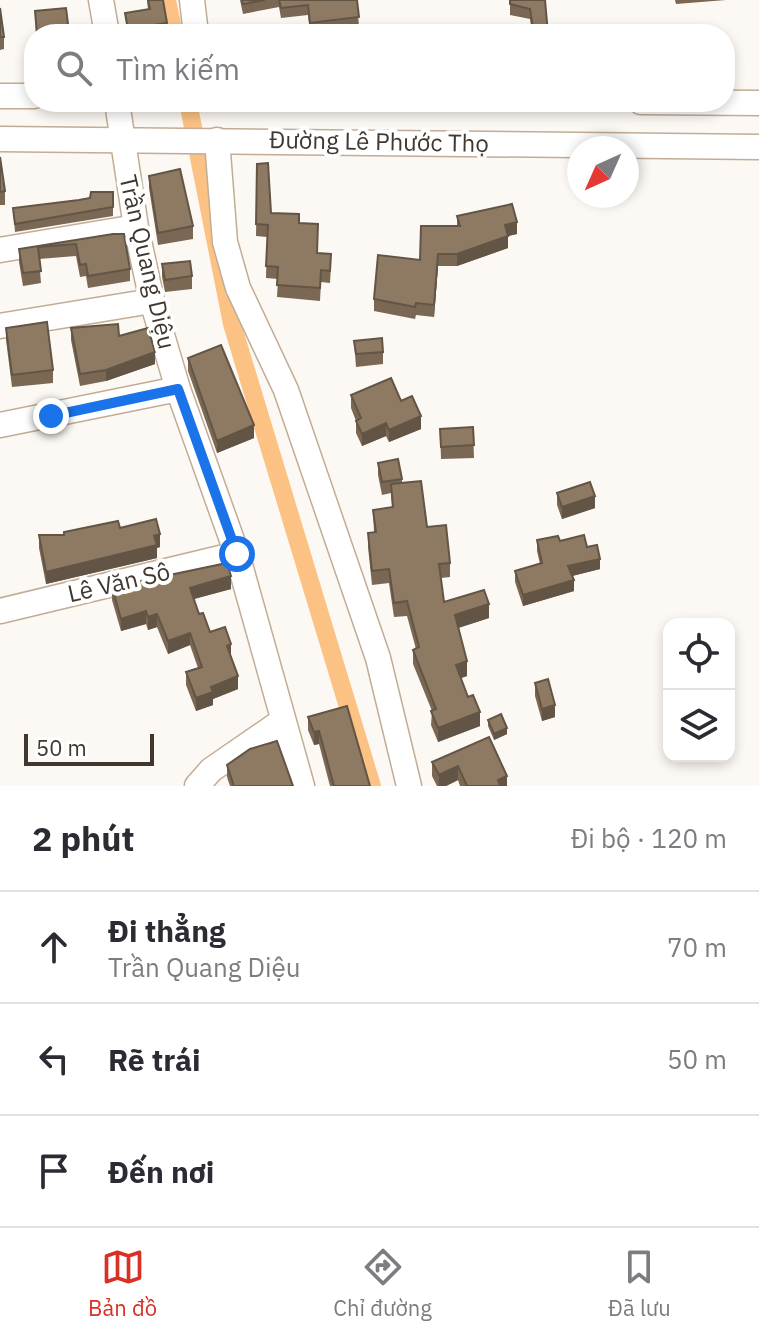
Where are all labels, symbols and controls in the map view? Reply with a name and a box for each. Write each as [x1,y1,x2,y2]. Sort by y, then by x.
search box [24,24,735,112]
icon: search [52,46,96,90]
text: Tìm kiếm [116,49,240,88]
street label: Đường Lê Phước Thọ [269,123,489,159]
north arrow [567,136,639,208]
street label: Trần Quang Diệu [112,172,184,352]
route end [33,398,69,434]
route start [219,536,255,572]
street label: Lê Văn Sô [64,555,173,609]
map controls [663,618,735,762]
button: locate [663,618,735,690]
button: layers [663,690,735,762]
scale bar [24,730,154,766]
text: 50 m [36,733,87,762]
text: 2 phút [32,816,135,860]
text: Đi bộ · 120 m [571,821,727,855]
text: Đi thẳng [108,911,226,950]
icon: ahead [32,925,76,969]
text: 70 m [667,930,727,964]
text: Trần Quang Diệu [108,950,301,984]
icon: left [32,1037,76,1081]
text: Rẽ trái [108,1040,201,1079]
text: 50 m [667,1042,727,1076]
icon: arrive [32,1149,76,1193]
text: Đến nơi [108,1152,214,1191]
tab: Bản đồ [88,1245,157,1322]
tab: Chỉ đường [333,1245,432,1322]
tab: Đã lưu [608,1245,671,1322]

